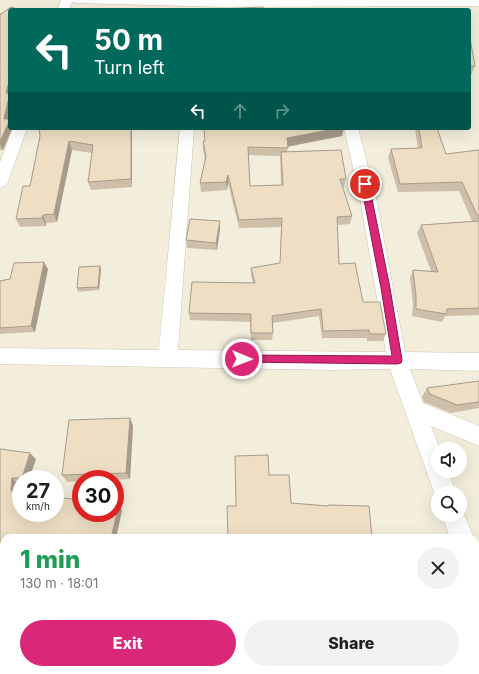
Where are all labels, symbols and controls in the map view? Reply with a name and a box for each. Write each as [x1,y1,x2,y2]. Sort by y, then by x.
text: 50 m [94,23,163,57]
icon: left [28,24,80,76]
text: Turn left [94,57,164,78]
icon: left [187,100,209,122]
icon: ahead [229,100,251,122]
icon: right [271,100,293,122]
pin [348,167,382,201]
icon: arrive [354,173,376,195]
position arrow [221,338,263,380]
map controls [431,442,467,522]
button: sound [431,442,467,478]
speed limit sign: 30 [72,470,124,522]
text: 27 [26,479,50,503]
button: search [431,486,467,522]
text: km/h [26,500,50,512]
text: 1 min [20,545,80,574]
button: close [417,547,459,589]
text: 130 m · 18:01 [20,575,98,591]
button: Exit [20,620,236,666]
button: Share [244,620,459,666]

